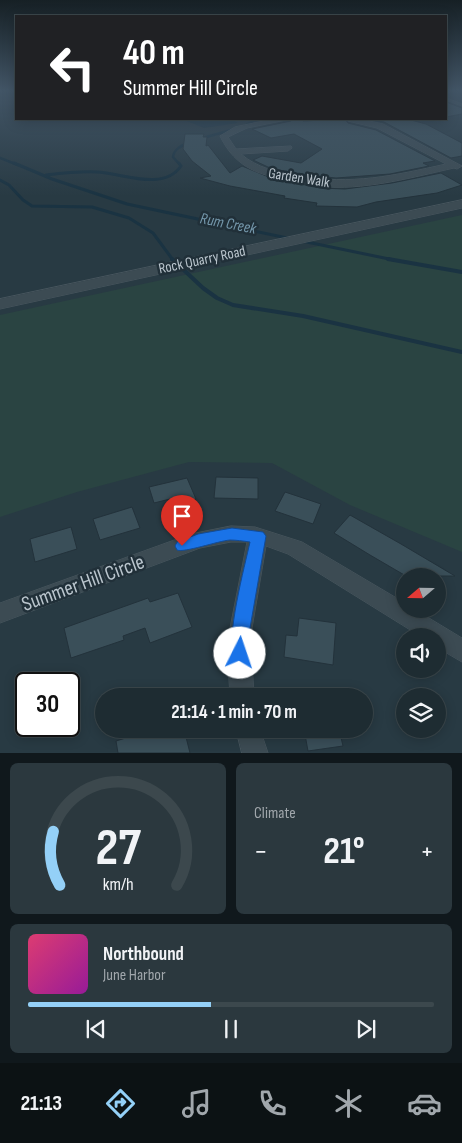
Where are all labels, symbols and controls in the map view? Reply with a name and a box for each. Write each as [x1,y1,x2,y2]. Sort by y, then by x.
text: 40 m [123,32,185,75]
icon: left [40,35,105,100]
text: Summer Hill Circle [123,75,258,102]
street label: Garden Walk [267,164,331,192]
water label: Rum Creek [198,209,259,239]
street label: Rock Quarry Road [157,242,247,278]
pin [161,495,203,546]
icon: arrive [168,502,196,530]
street label: Summer Hill Circle [18,549,148,617]
north arrow [396,568,446,618]
map controls [396,568,446,738]
position arrow [213,626,265,678]
button: sound [396,628,446,678]
speed limit sign: 30 [15,672,80,737]
button: layers [396,688,446,738]
text: 21:14 · 1 min · 70 m [171,701,297,724]
text: Climate [254,804,296,823]
text: 27 [95,817,141,880]
text: 21° [323,829,365,874]
text: − [254,835,268,868]
text: + [420,835,434,868]
text: km/h [103,874,133,895]
text: Northbound [103,943,184,966]
text: June Harbor [103,966,166,985]
icon: previous [82,1015,110,1043]
icon: pause [217,1015,245,1043]
icon: next [352,1015,380,1043]
icon: directions [103,1086,138,1121]
icon: music [179,1086,214,1121]
icon: phone [255,1086,290,1121]
icon: climate [331,1086,366,1121]
icon: car [407,1086,442,1121]
text: 21:13 [20,1090,62,1117]

